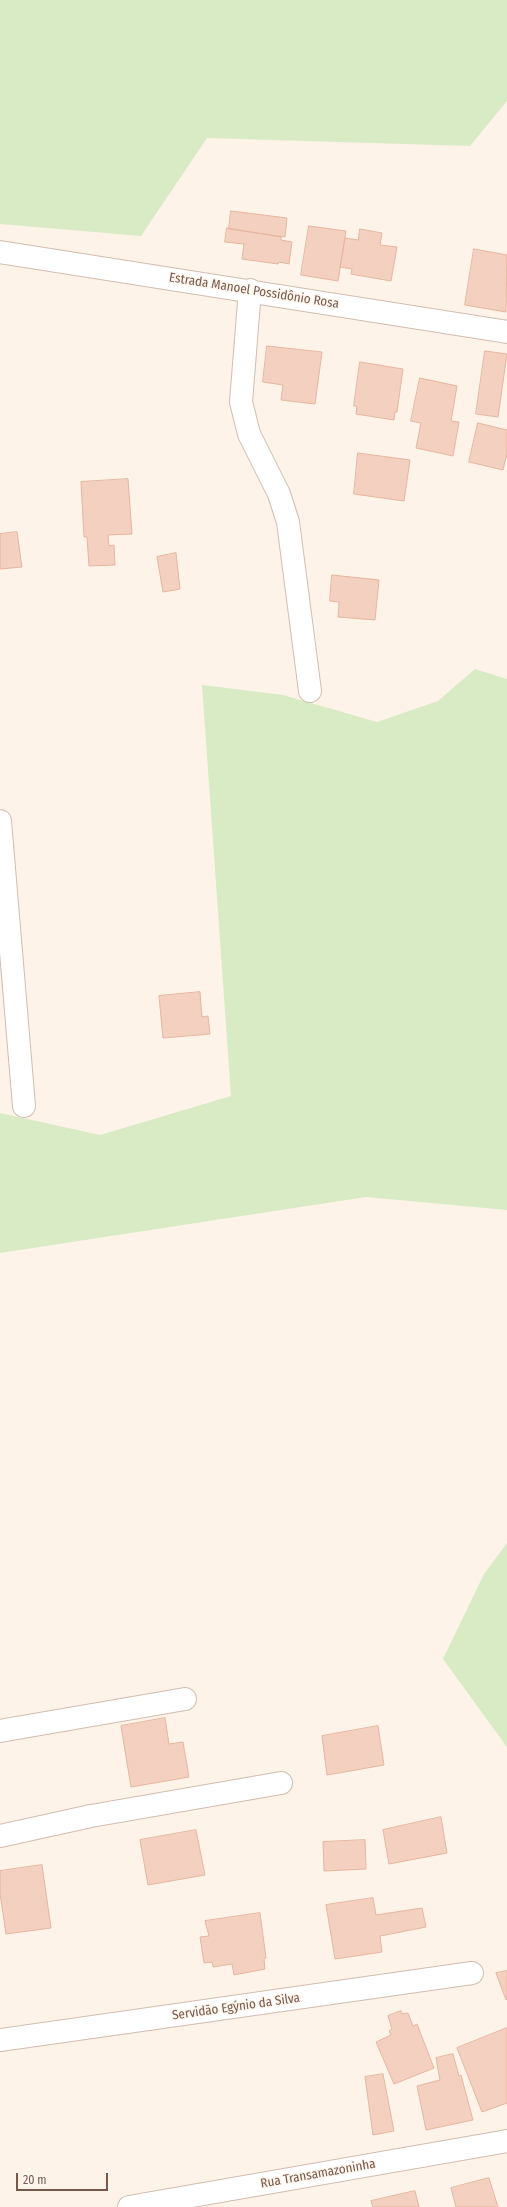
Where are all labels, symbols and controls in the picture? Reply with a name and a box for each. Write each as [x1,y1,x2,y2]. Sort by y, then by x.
street label: Estrada Manoel Possidônio Rosa [168,270,340,312]
street label: Servidão Egýnio da Silva [171,1990,301,2024]
street label: Rua Transamazoninha [259,2156,377,2192]
scale bar [18,2165,110,2191]
text: 20 m [23,2173,47,2187]

